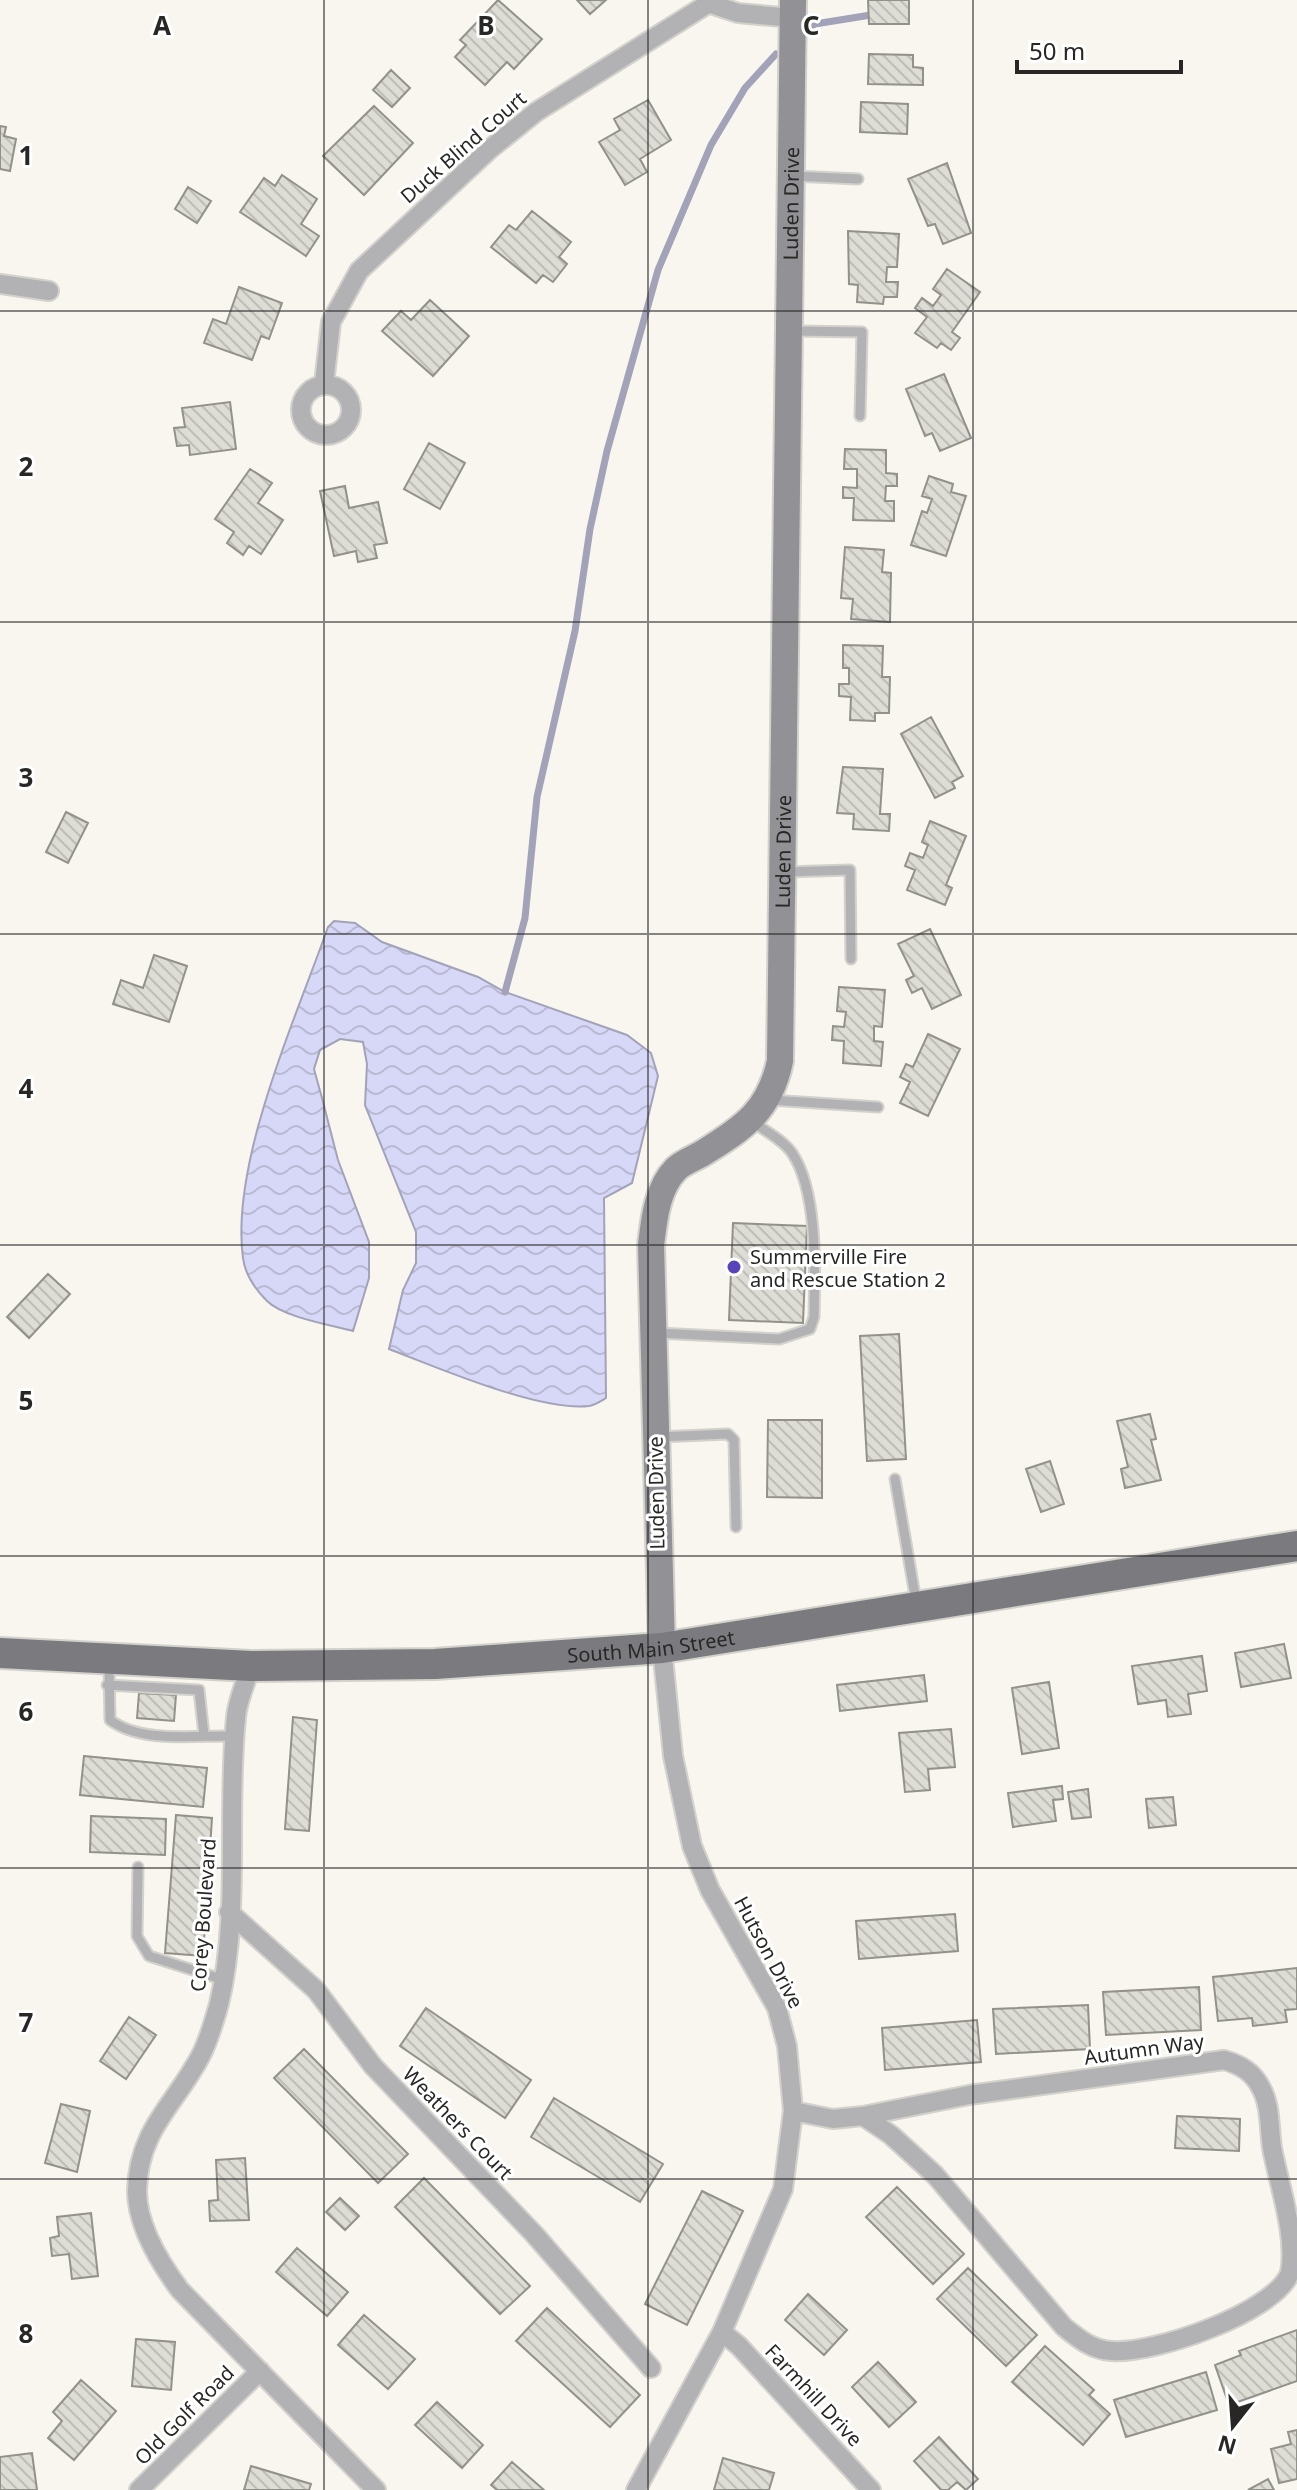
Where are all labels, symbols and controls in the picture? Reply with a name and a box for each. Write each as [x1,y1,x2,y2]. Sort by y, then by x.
text: A [153,7,171,43]
text: B [477,7,495,43]
text: C [803,7,819,43]
scale bar [1017,24,1181,74]
text: 50 m [1029,34,1085,67]
street label: Duck Blind Court [394,85,532,209]
text: 1 [19,137,33,173]
street label: Luden Drive [776,147,805,261]
text: 2 [19,448,34,484]
text: 3 [19,759,33,795]
street label: Luden Drive [768,795,797,909]
text: 4 [19,1070,34,1106]
place label: Summerville Fire and Rescue Station 2 [750,1243,946,1293]
marker: Summerville Fire and Rescue Station 2 [725,1258,743,1276]
text: 5 [19,1382,33,1418]
street label: Luden Drive [642,1436,670,1550]
street label: South Main Street [566,1623,736,1668]
text: 6 [19,1693,34,1729]
street label: Corey Boulevard [184,1837,222,1993]
street label: Hutson Drive [728,1891,810,2013]
text: 7 [19,2004,34,2040]
street label: Autumn Way [1082,2027,1206,2071]
street label: Weathers Court [397,2061,519,2185]
text: 8 [19,2315,33,2351]
street label: Farmhill Drive [759,2338,869,2452]
street label: Old Golf Road [128,2359,240,2471]
north arrow [1193,2386,1273,2466]
text: N [1214,2429,1240,2463]

